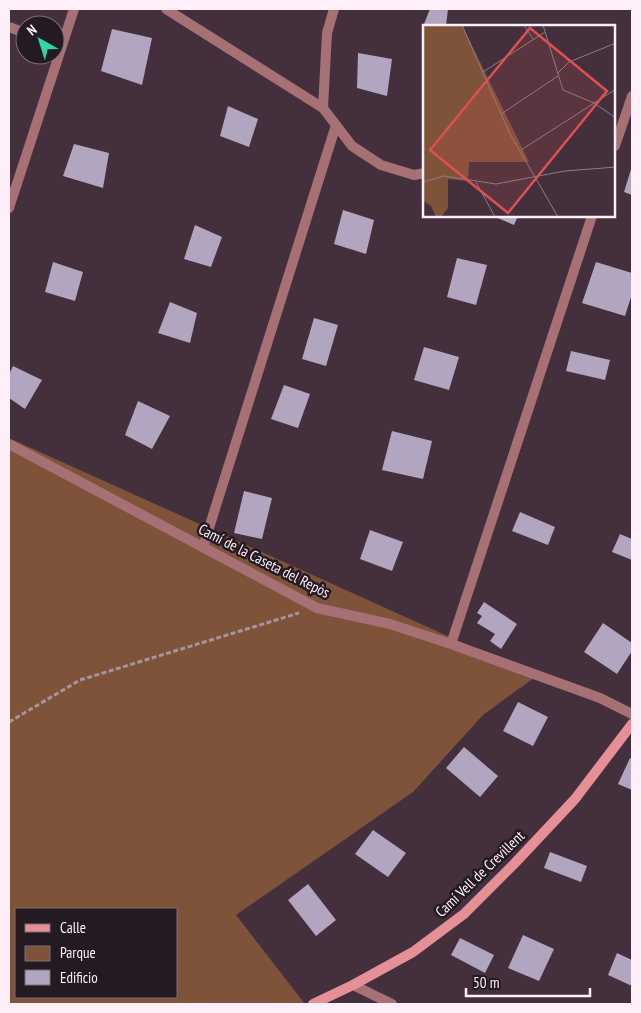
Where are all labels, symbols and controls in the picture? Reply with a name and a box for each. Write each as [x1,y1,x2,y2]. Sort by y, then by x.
north arrow [15,15,65,65]
text: N [23,21,40,39]
inset map [423,25,616,218]
street label: Camí de la Caseta del Repòs [195,519,333,602]
street label: Camí Vell de Crevillent [431,826,528,921]
legend [15,908,178,998]
text: Calle [60,918,86,937]
text: Parque [60,943,96,962]
scale bar [466,966,590,998]
text: Edificio [60,968,98,987]
text: 50 m [473,973,499,992]

